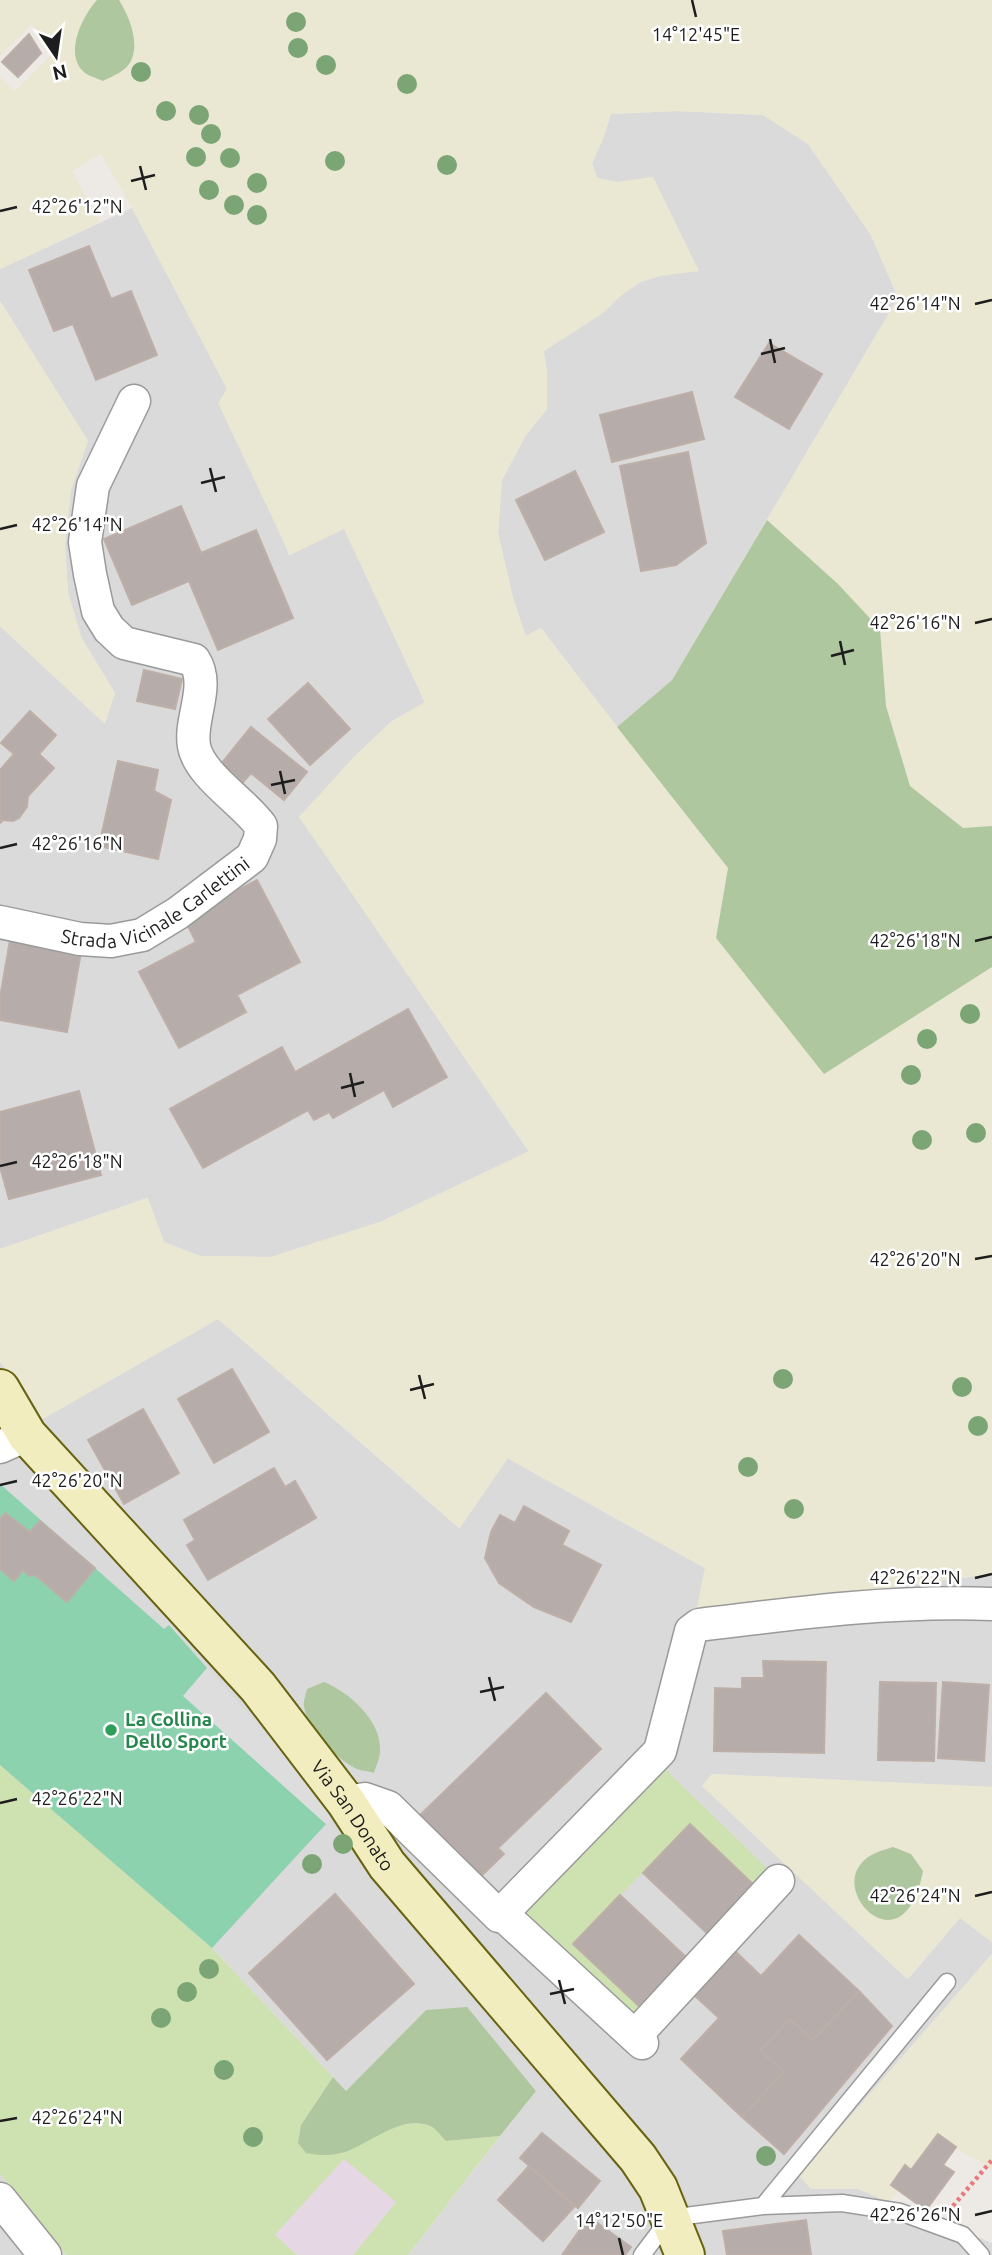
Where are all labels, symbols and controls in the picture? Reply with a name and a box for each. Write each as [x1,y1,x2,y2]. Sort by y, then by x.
north arrow [21,21,91,91]
text: 14°12'45"E [652,24,740,44]
text: N [50,60,69,85]
text: 42°26'12"N [31,196,123,216]
text: 42°26'14"N [869,293,961,313]
text: 42°26'14"N [31,514,123,534]
text: 42°26'16"N [869,612,961,632]
text: 42°26'16"N [31,833,123,853]
street label: Strada Vicinale Carlettini [59,852,254,953]
text: 42°26'18"N [869,930,961,950]
text: 42°26'18"N [31,1151,123,1171]
text: 42°26'20"N [869,1249,961,1269]
text: 42°26'20"N [31,1470,123,1490]
text: 42°26'22"N [869,1567,961,1587]
place label: La Collina Dello Sport [125,1708,227,1752]
marker: La Collina Dello Sport [103,1722,119,1738]
street label: Via San Donato [307,1756,399,1875]
text: 42°26'22"N [31,1788,123,1808]
text: 42°26'24"N [869,1885,961,1905]
text: 42°26'24"N [31,2107,123,2127]
text: 42°26'26"N [869,2204,961,2224]
text: 14°12'50"E [575,2210,663,2230]

